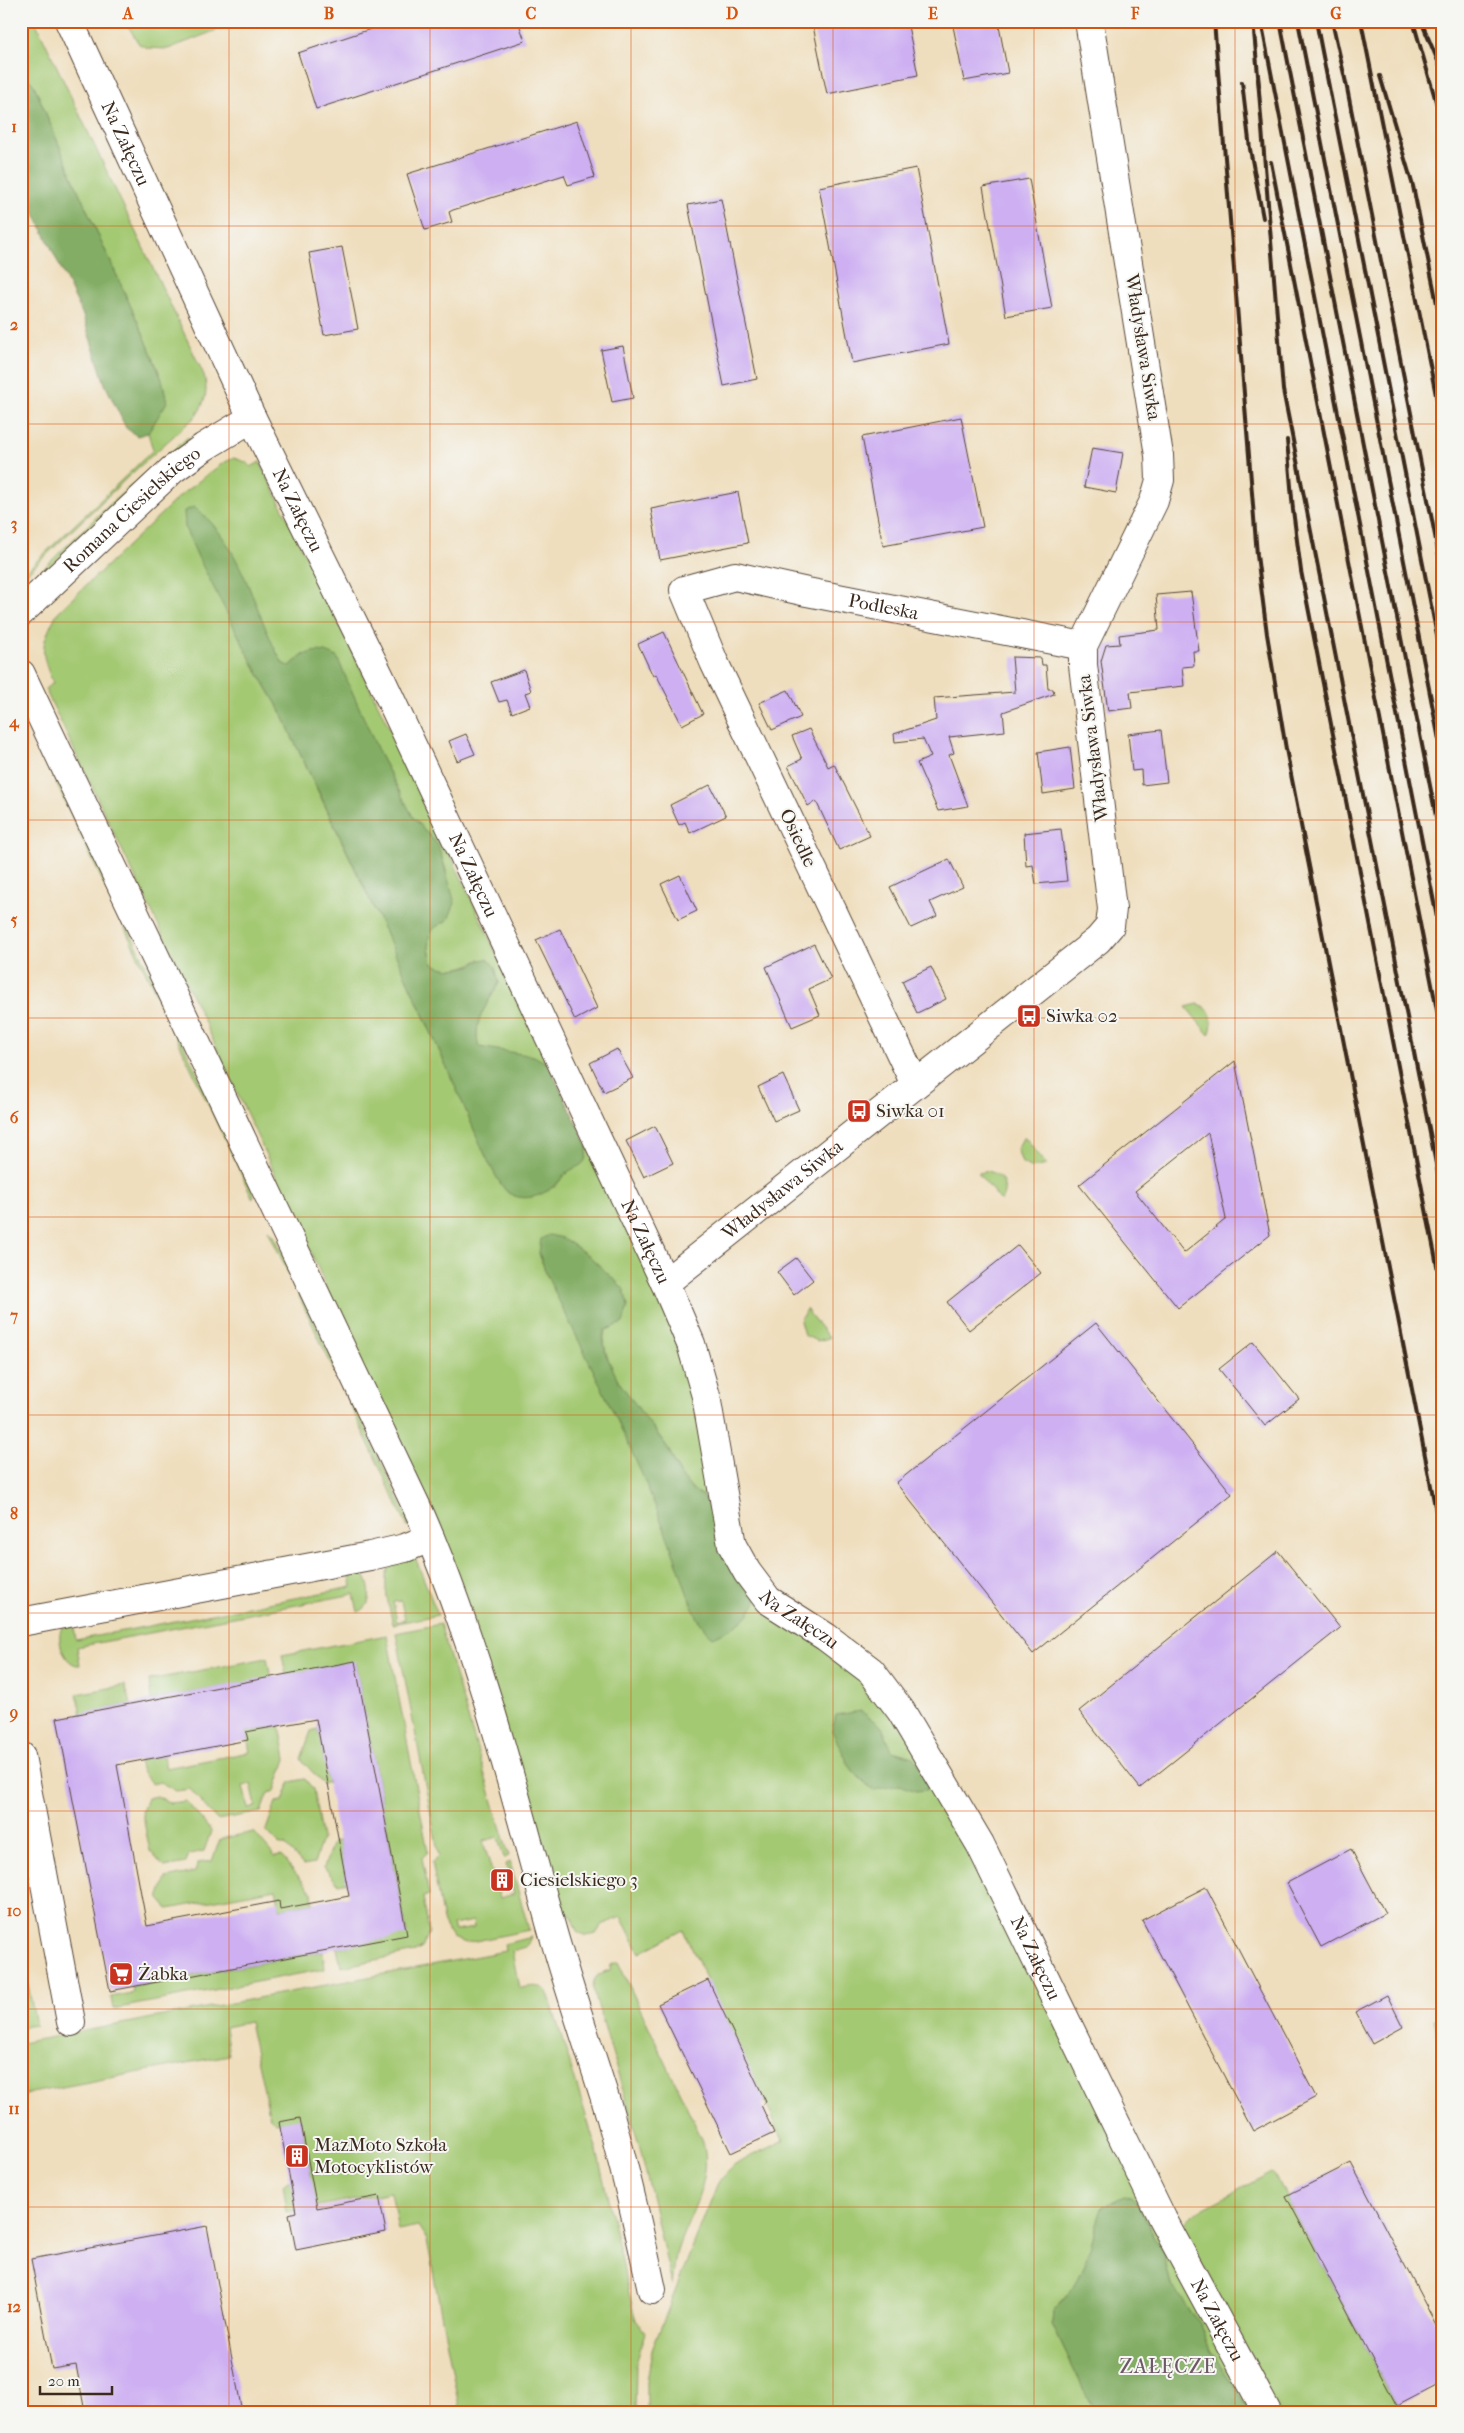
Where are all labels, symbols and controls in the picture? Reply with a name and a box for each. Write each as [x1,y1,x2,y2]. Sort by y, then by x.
text: A [122,4,134,23]
text: B [324,4,334,23]
text: C [526,4,537,23]
text: D [726,4,738,23]
text: E [928,4,938,23]
text: F [1130,4,1140,23]
text: G [1330,4,1342,23]
street label: Na Załęczu [97,98,155,190]
text: 1 [11,117,17,136]
street label: Władysława Siwka [1120,271,1165,422]
text: 2 [10,315,18,334]
street label: Romana Ciesielskiego [59,442,205,577]
street label: Na Załęczu [268,465,328,556]
text: 3 [11,514,17,534]
street label: Podleska [846,589,921,625]
street label: Władysława Siwka [1073,673,1113,824]
text: 4 [8,712,20,732]
street label: Osiedle [775,805,821,871]
street label: Na Załęczu [444,829,503,921]
text: 5 [11,910,18,929]
bus stop icon: Siwka 02 [1016,1003,1042,1029]
place label: Siwka 02 [1046,1005,1118,1027]
bus stop icon: Siwka 01 [846,1098,872,1124]
place label: Siwka 01 [876,1100,945,1122]
text: 6 [10,1108,19,1127]
street label: Władysława Siwka [717,1135,848,1245]
street label: Na Załęczu [616,1196,675,1288]
text: 7 [9,1306,18,1325]
text: 8 [10,1504,18,1523]
street label: Na Załęczu [754,1587,843,1654]
text: 9 [9,1703,18,1723]
building icon: Ciesielskiego 3 [489,1867,515,1893]
place label: Ciesielskiego 3 [520,1869,638,1891]
text: 10 [7,1901,21,1920]
street label: Na Załęczu [1006,1912,1065,2004]
supermarket icon: Żabka [108,1961,134,1987]
place label: Żabka [138,1963,188,1985]
text: 11 [8,2099,20,2118]
place label: MazMoto Szkoła Motocyklistów [314,2134,447,2178]
building icon: MazMoto Szkoła Motocyklistów [284,2143,310,2169]
street label: Na Załęczu [1186,2275,1248,2365]
text: 12 [7,2297,21,2316]
district label: ZAŁĘCZE [1120,2355,1216,2378]
scale bar [40,2363,112,2395]
text: 20 m [48,2372,80,2390]

